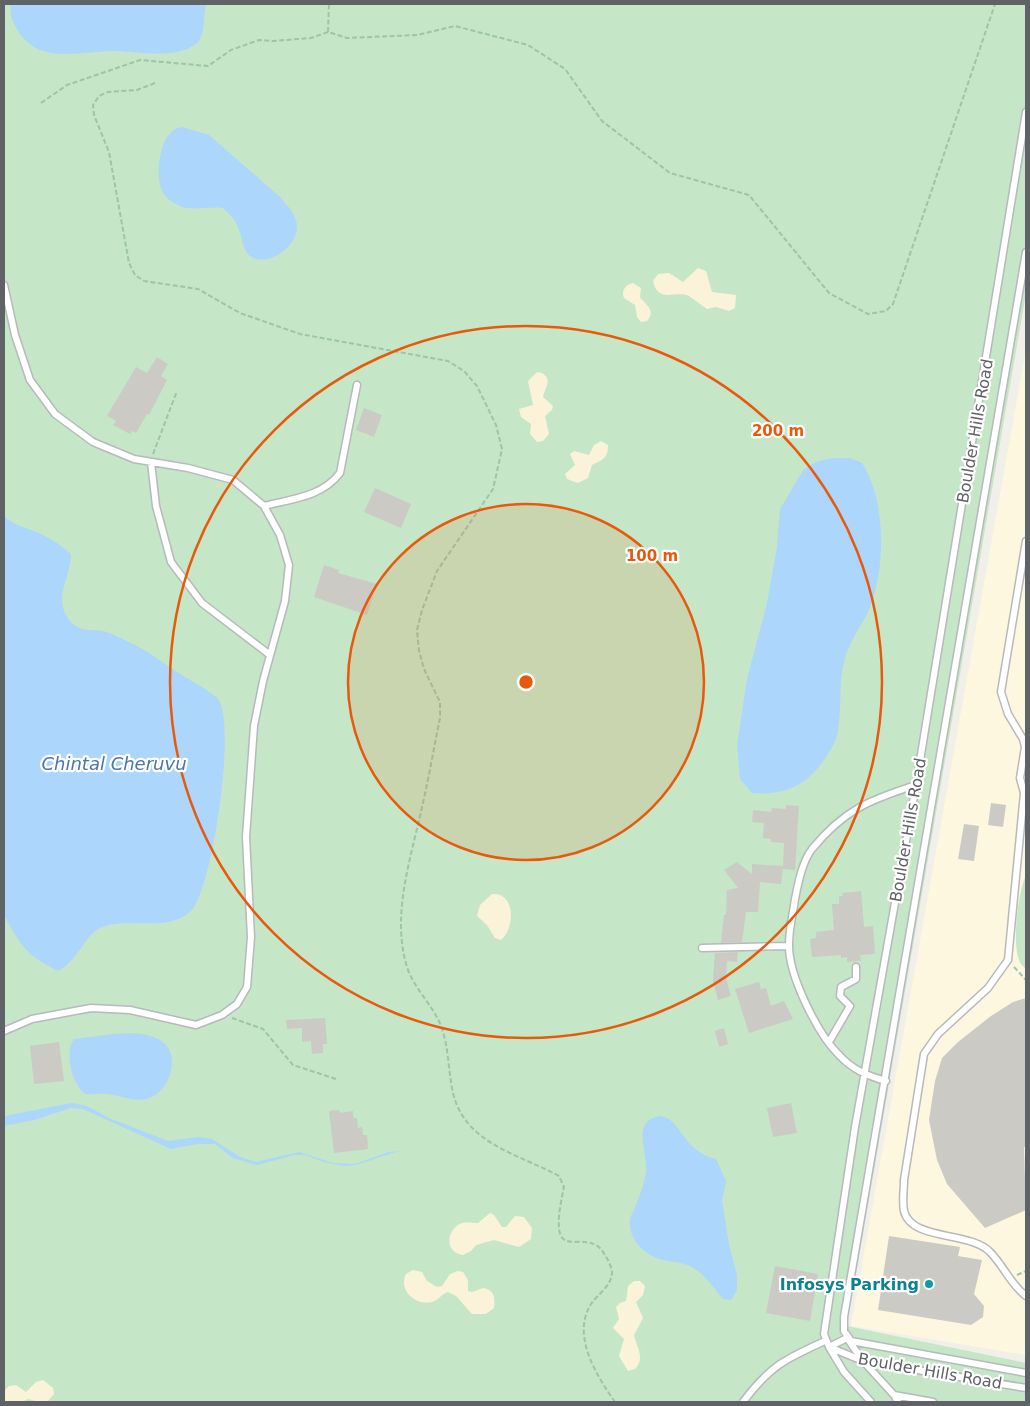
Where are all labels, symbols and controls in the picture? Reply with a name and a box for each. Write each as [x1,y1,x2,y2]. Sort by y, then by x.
street label: Boulder Hills Road [953,357,997,505]
text: 200 m [752,422,804,440]
text: 100 m [626,547,678,565]
centre of rings [517,673,535,691]
water label: Chintal Cheruvu [41,753,187,774]
street label: Boulder Hills Road [886,756,930,904]
place label: Infosys Parking [780,1275,919,1294]
marker: Infosys Parking [923,1278,935,1290]
street label: Boulder Hills Road [856,1349,1004,1393]

